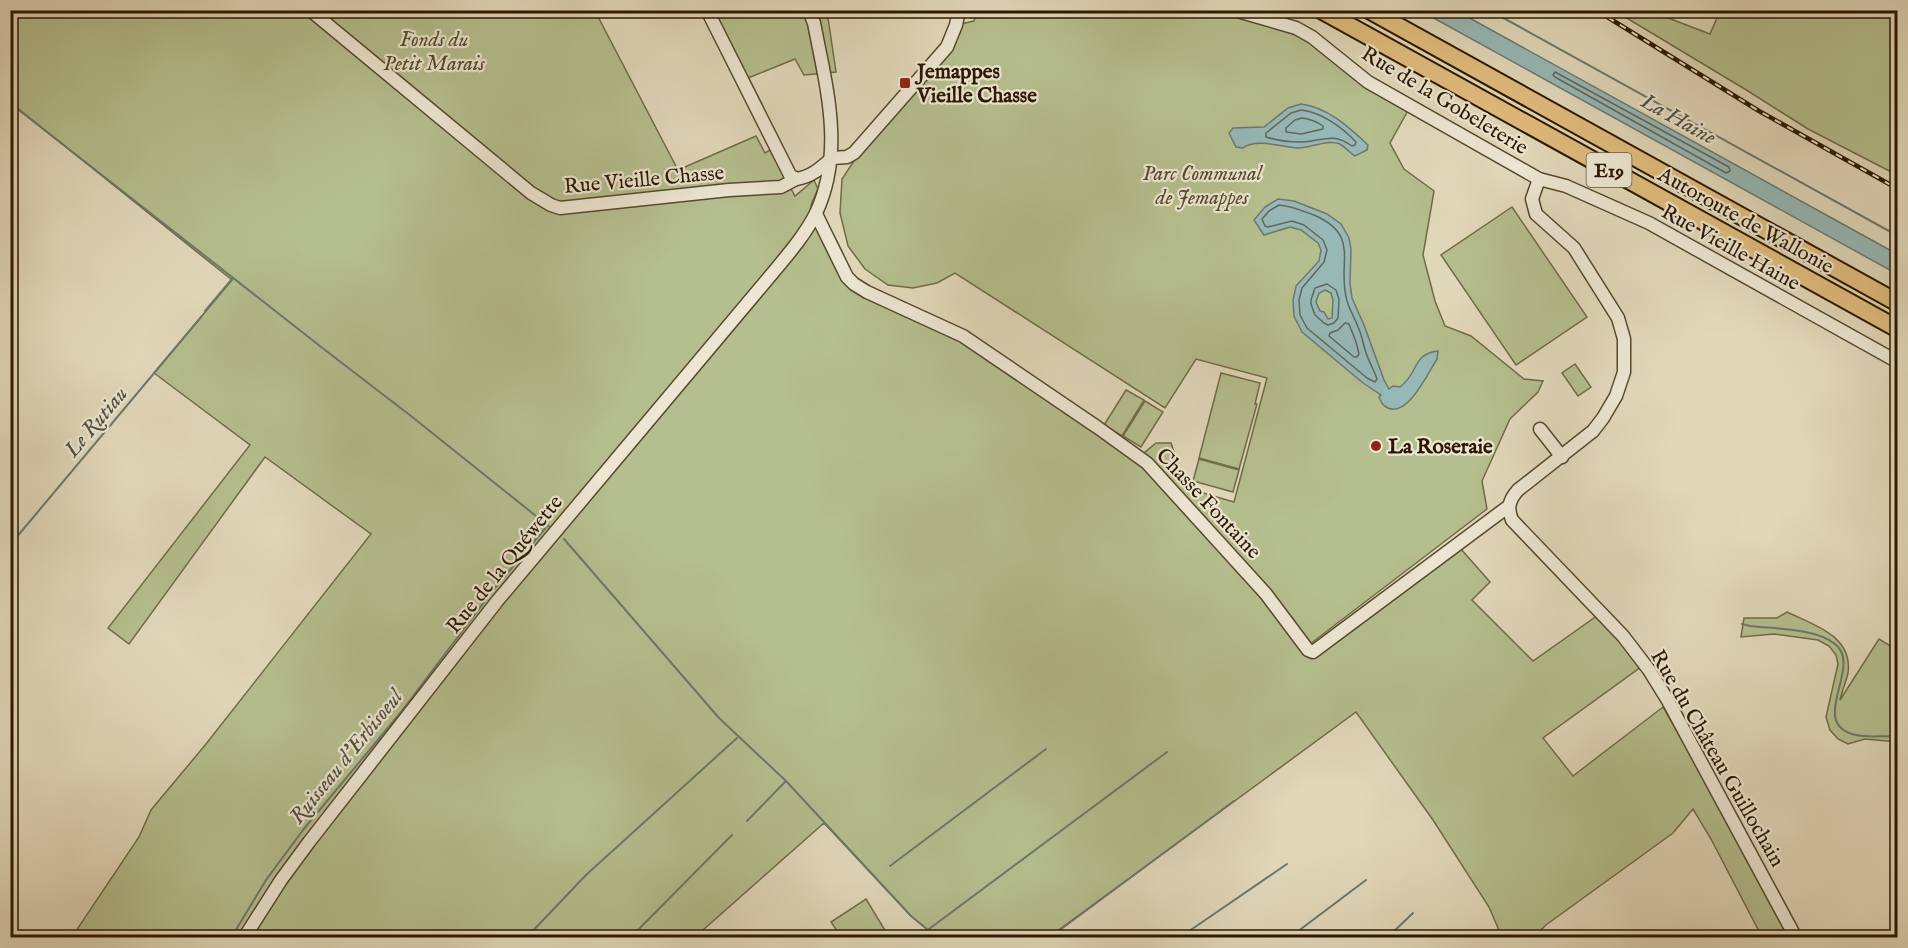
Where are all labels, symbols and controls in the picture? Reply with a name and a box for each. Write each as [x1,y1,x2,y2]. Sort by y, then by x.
park label: Fonds du Petit Marais [383,27,486,78]
street label: Rue de la Gobeleterie [1356,41,1533,162]
place label: Jemappes Vieille Chasse [914,59,1037,110]
marker: Jemappes Vieille Chasse [898,76,912,90]
water label: La Haine [1635,87,1721,152]
road number: E19 [1586,153,1632,187]
street label: Rue Vieille Chasse [563,160,726,201]
park label: Parc Communal de Jemappes [1142,161,1264,212]
street label: Autoroute de Wallonie [1652,161,1838,281]
street label: Rue Vieille Haine [1656,199,1805,298]
water label: Le Rutiau [58,381,134,464]
place label: La Roseraie [1388,434,1493,461]
marker: La Roseraie [1369,439,1383,453]
street label: Chasse Fontaine [1149,443,1267,566]
street label: Rue de la Quéwette [441,490,570,640]
street label: Rue du Château Guillochain [1643,645,1790,872]
water label: Ruisseau d'Erbisoeul [284,683,411,830]

